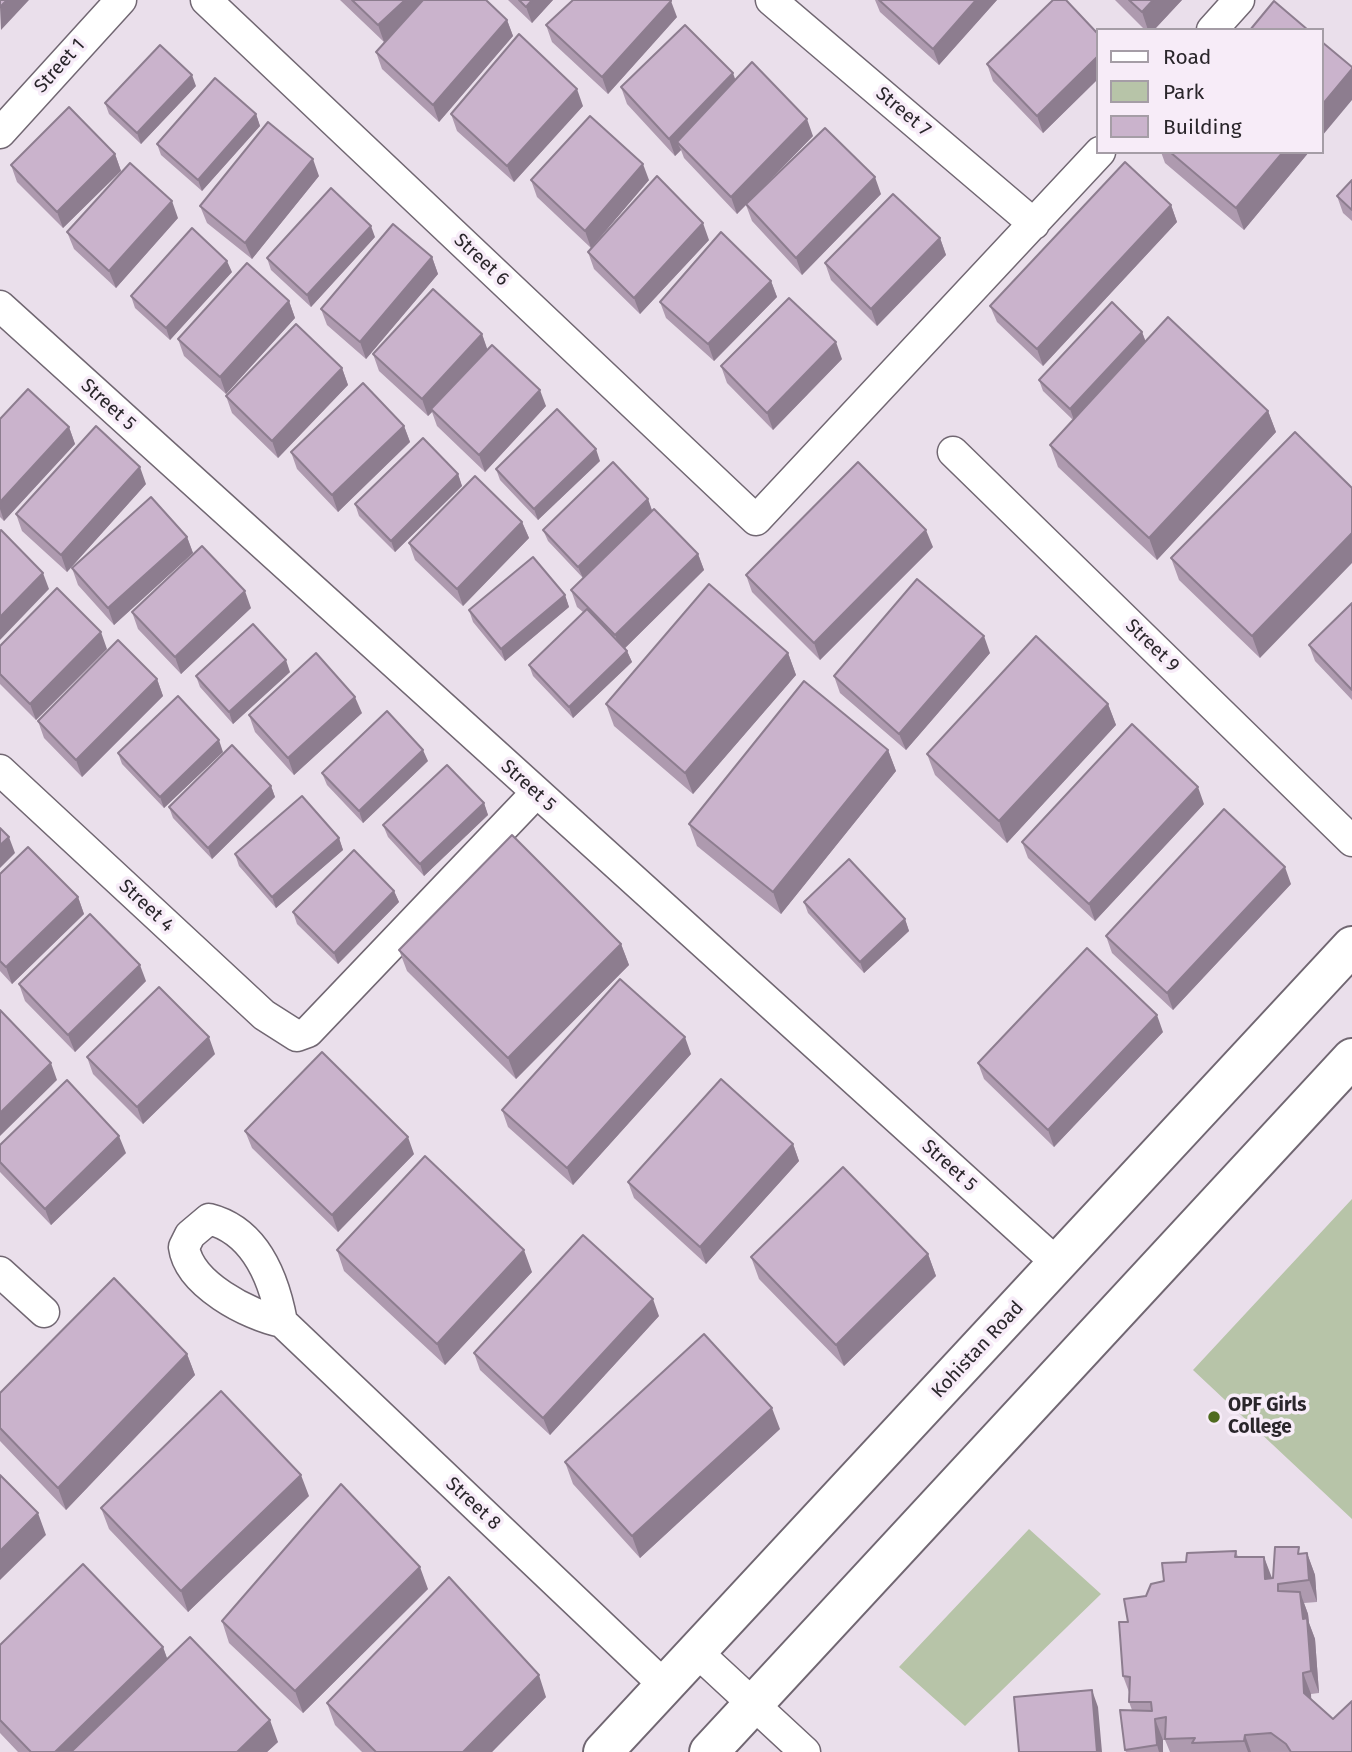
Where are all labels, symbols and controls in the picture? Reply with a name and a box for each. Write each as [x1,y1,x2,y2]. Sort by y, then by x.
legend [1096,28,1324,154]
street label: Street 1 [30,34,90,98]
text: Road [1163,44,1211,70]
text: Park [1163,79,1204,105]
street label: Street 7 [871,82,935,142]
text: Building [1163,114,1242,140]
street label: Street 6 [449,229,513,291]
street label: Street 5 [76,374,140,436]
street label: Street 9 [1120,615,1184,677]
street label: Street 5 [496,755,560,817]
street label: Street 4 [114,875,178,937]
street label: Street 5 [917,1135,981,1197]
street label: Kohistan Road [927,1297,1029,1403]
place label: OPF Girls College [1228,1395,1306,1439]
marker: OPF Girls College [1206,1409,1222,1425]
street label: Street 8 [441,1473,505,1535]

